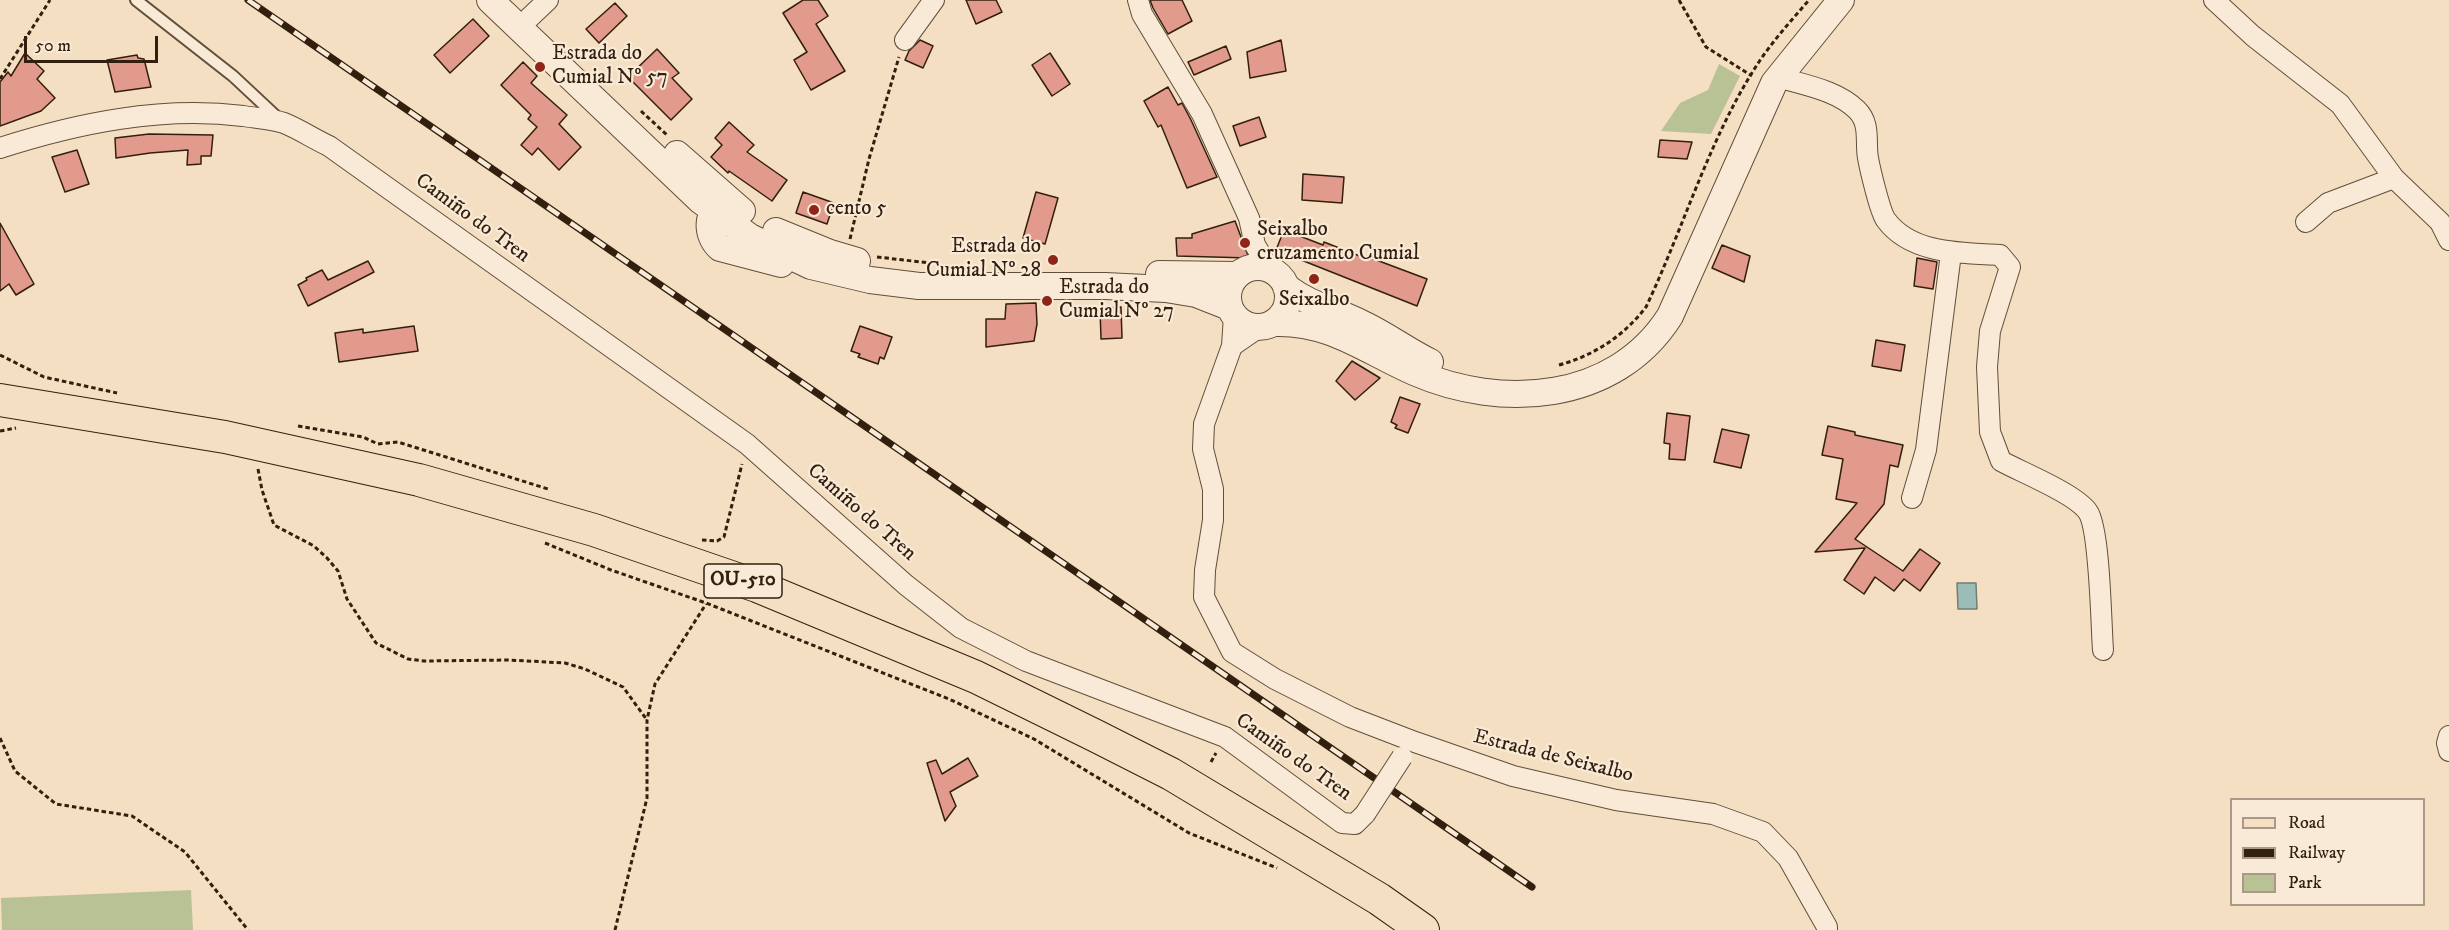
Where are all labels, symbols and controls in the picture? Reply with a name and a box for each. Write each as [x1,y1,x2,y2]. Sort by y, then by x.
scale bar [27,24,160,62]
text: 50 m [35,35,71,57]
place label: Estrada do Cumial Nº 57 [552,42,668,92]
marker: Estrada do Cumial Nº 57 [533,60,547,74]
street label: Camiño do Tren [410,169,534,269]
place label: cento 5 [826,197,886,223]
marker: cento 5 [807,203,821,217]
place label: Seixalbo cruzamento Cumial [1257,218,1419,268]
place label: Estrada do Cumial Nº 28 [926,235,1041,285]
marker: Seixalbo cruzamento Cumial [1238,236,1252,250]
marker: Estrada do Cumial Nº 28 [1046,253,1060,267]
marker: Seixalbo [1307,272,1321,286]
place label: Estrada do Cumial Nº 27 [1059,276,1174,326]
place label: Seixalbo [1279,288,1349,314]
marker: Estrada do Cumial Nº 27 [1040,294,1054,308]
street label: Camiño do Tren [801,459,921,567]
road number: OU-510 [704,564,782,598]
street label: Camiño do Tren [1230,709,1356,807]
street label: Estrada de Seixalbo [1471,725,1635,789]
legend [2230,798,2425,906]
text: Road [2288,812,2325,834]
text: Railway [2288,842,2345,864]
text: Park [2288,872,2322,894]

